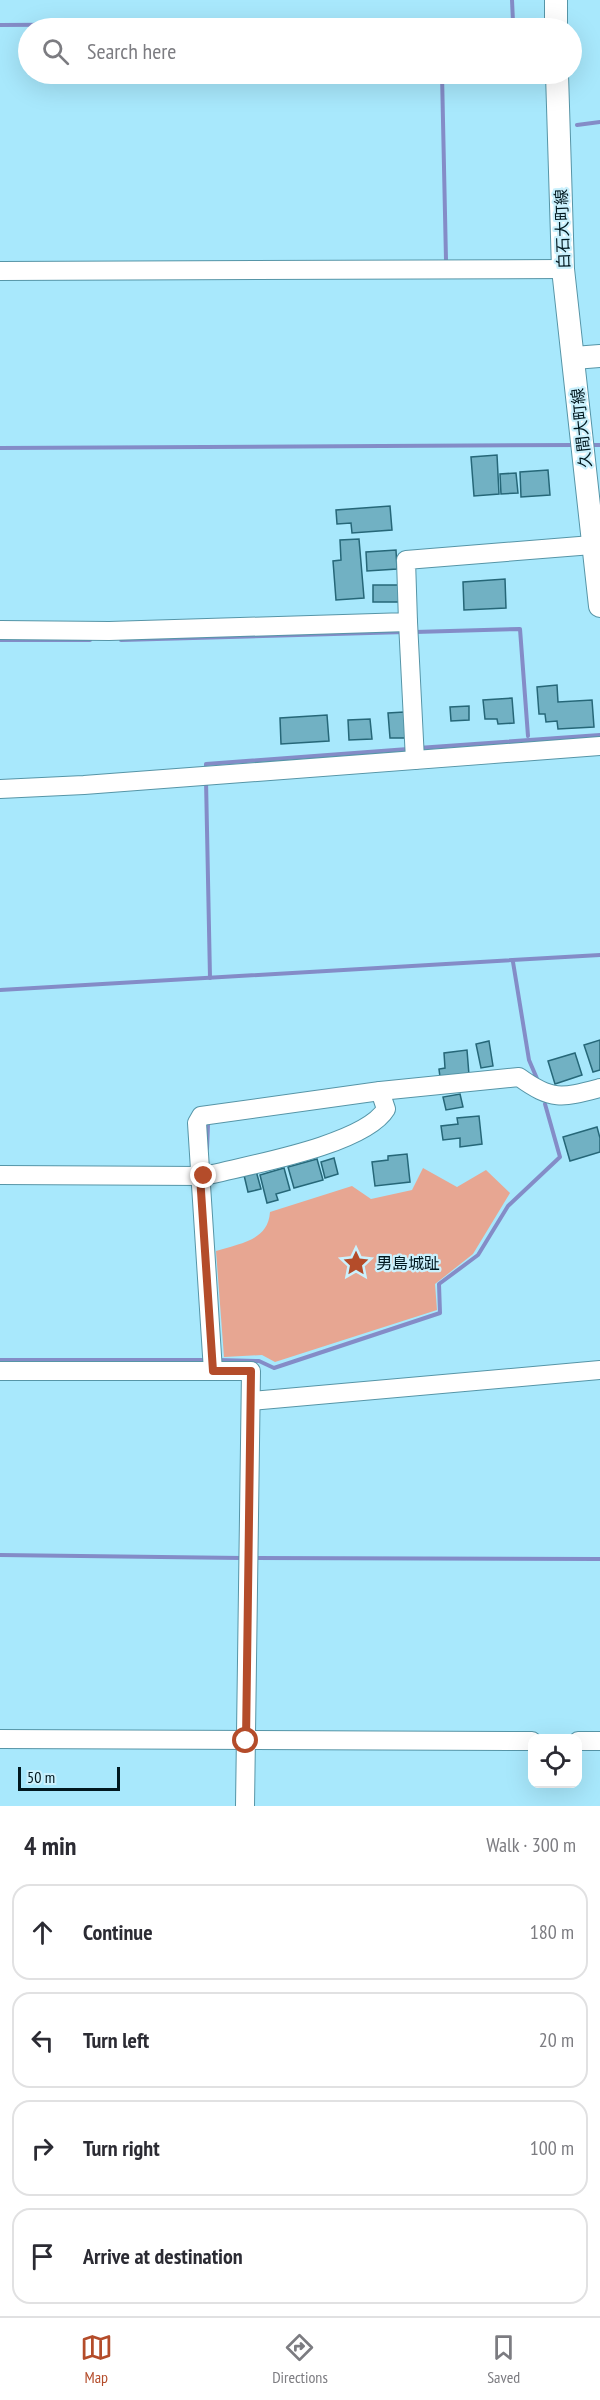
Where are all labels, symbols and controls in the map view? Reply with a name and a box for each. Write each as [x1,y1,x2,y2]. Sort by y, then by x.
search box [18,18,582,84]
icon: search [39,35,72,68]
text: Search here [87,37,176,65]
street label: 白石大町線 [551,189,573,269]
street label: 久間大町線 [567,387,595,469]
route end [190,1162,216,1188]
place icon: 男島城趾 [341,1248,371,1278]
place label: 男島城趾 [376,1253,440,1273]
route start [232,1727,258,1753]
map controls [528,1734,582,1788]
button: locate [528,1734,582,1788]
scale bar [18,1764,120,1792]
text: 50 m [27,1767,55,1787]
text: 4 min [24,1829,77,1862]
text: Walk · 300 m [486,1832,576,1858]
icon: ahead [26,1916,59,1949]
text: Continue [83,1918,153,1946]
text: 180 m [530,1919,574,1945]
icon: left [26,2024,59,2057]
text: Turn left [83,2026,149,2054]
text: 20 m [539,2027,574,2053]
icon: right [26,2132,59,2165]
text: Turn right [83,2134,160,2162]
text: 100 m [530,2135,574,2161]
icon: arrive [26,2240,59,2273]
text: Arrive at destination [83,2242,243,2270]
tab: Map [80,2331,113,2387]
tab: Directions [272,2331,328,2387]
tab: Saved [487,2331,520,2387]

